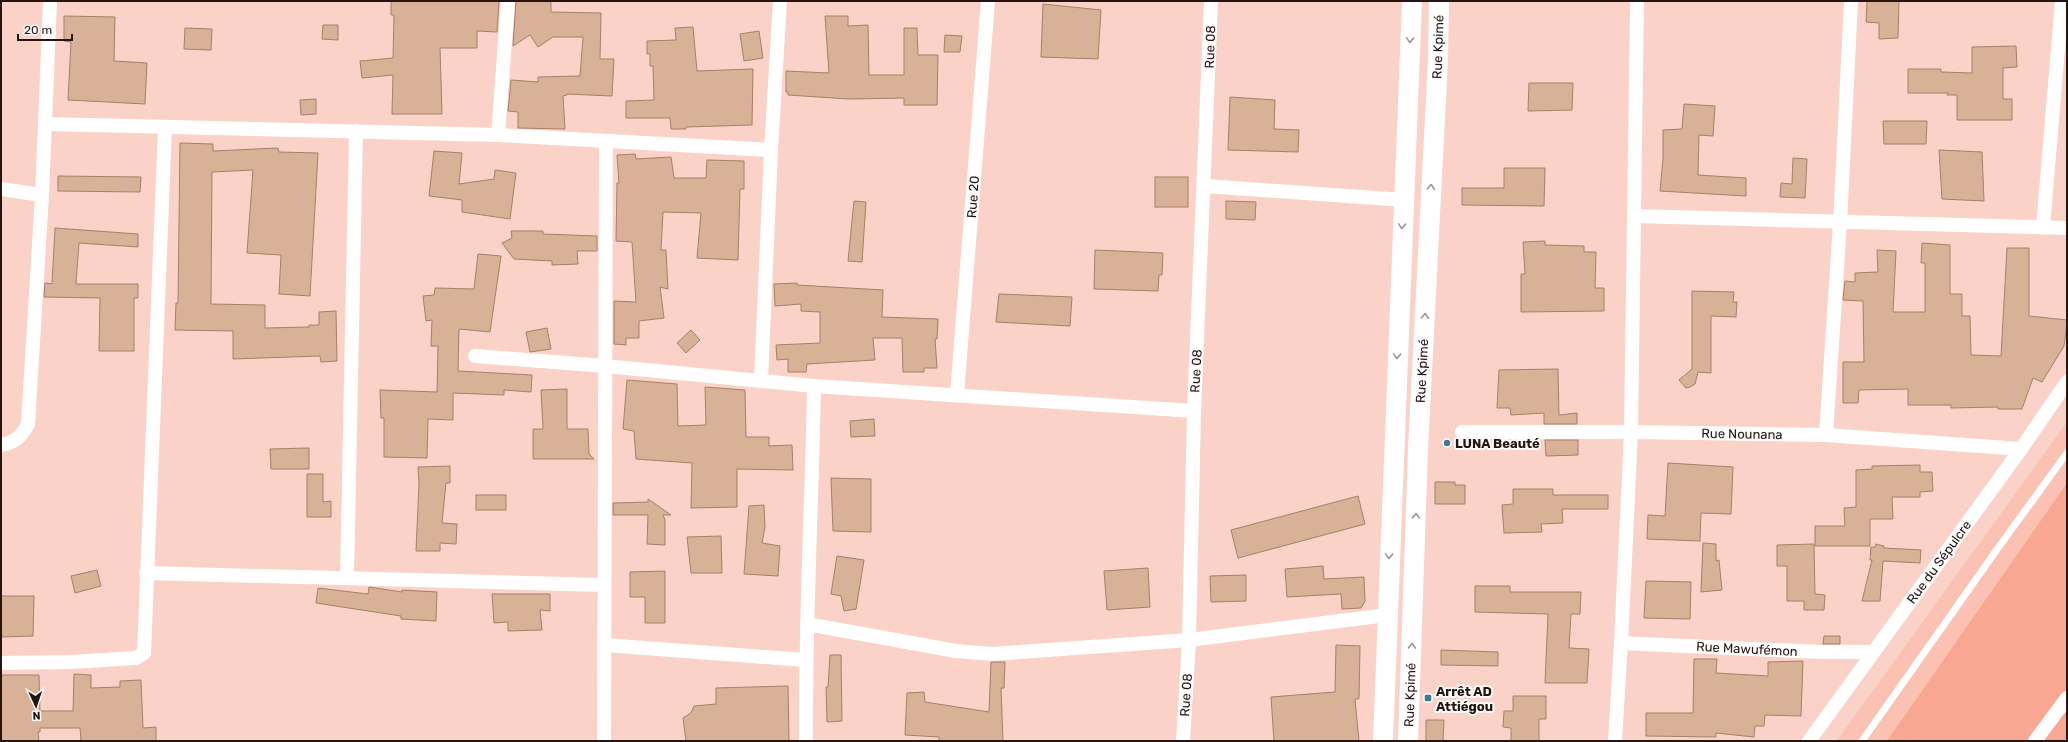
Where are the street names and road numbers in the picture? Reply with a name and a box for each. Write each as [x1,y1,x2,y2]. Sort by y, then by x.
street label: Rue Kpimé [1429,15,1447,79]
street label: Rue 08 [1202,25,1218,69]
street label: Rue 20 [964,175,982,219]
street label: Rue Kpimé [1413,338,1431,404]
street label: Rue 08 [1187,349,1205,393]
street label: Rue Nounana [1701,426,1783,442]
street label: Rue du Sépulcre [1904,518,1974,606]
street label: Rue Mawufémon [1696,639,1798,659]
street label: Rue Kpimé [1401,663,1419,727]
street label: Rue 08 [1177,673,1195,717]

